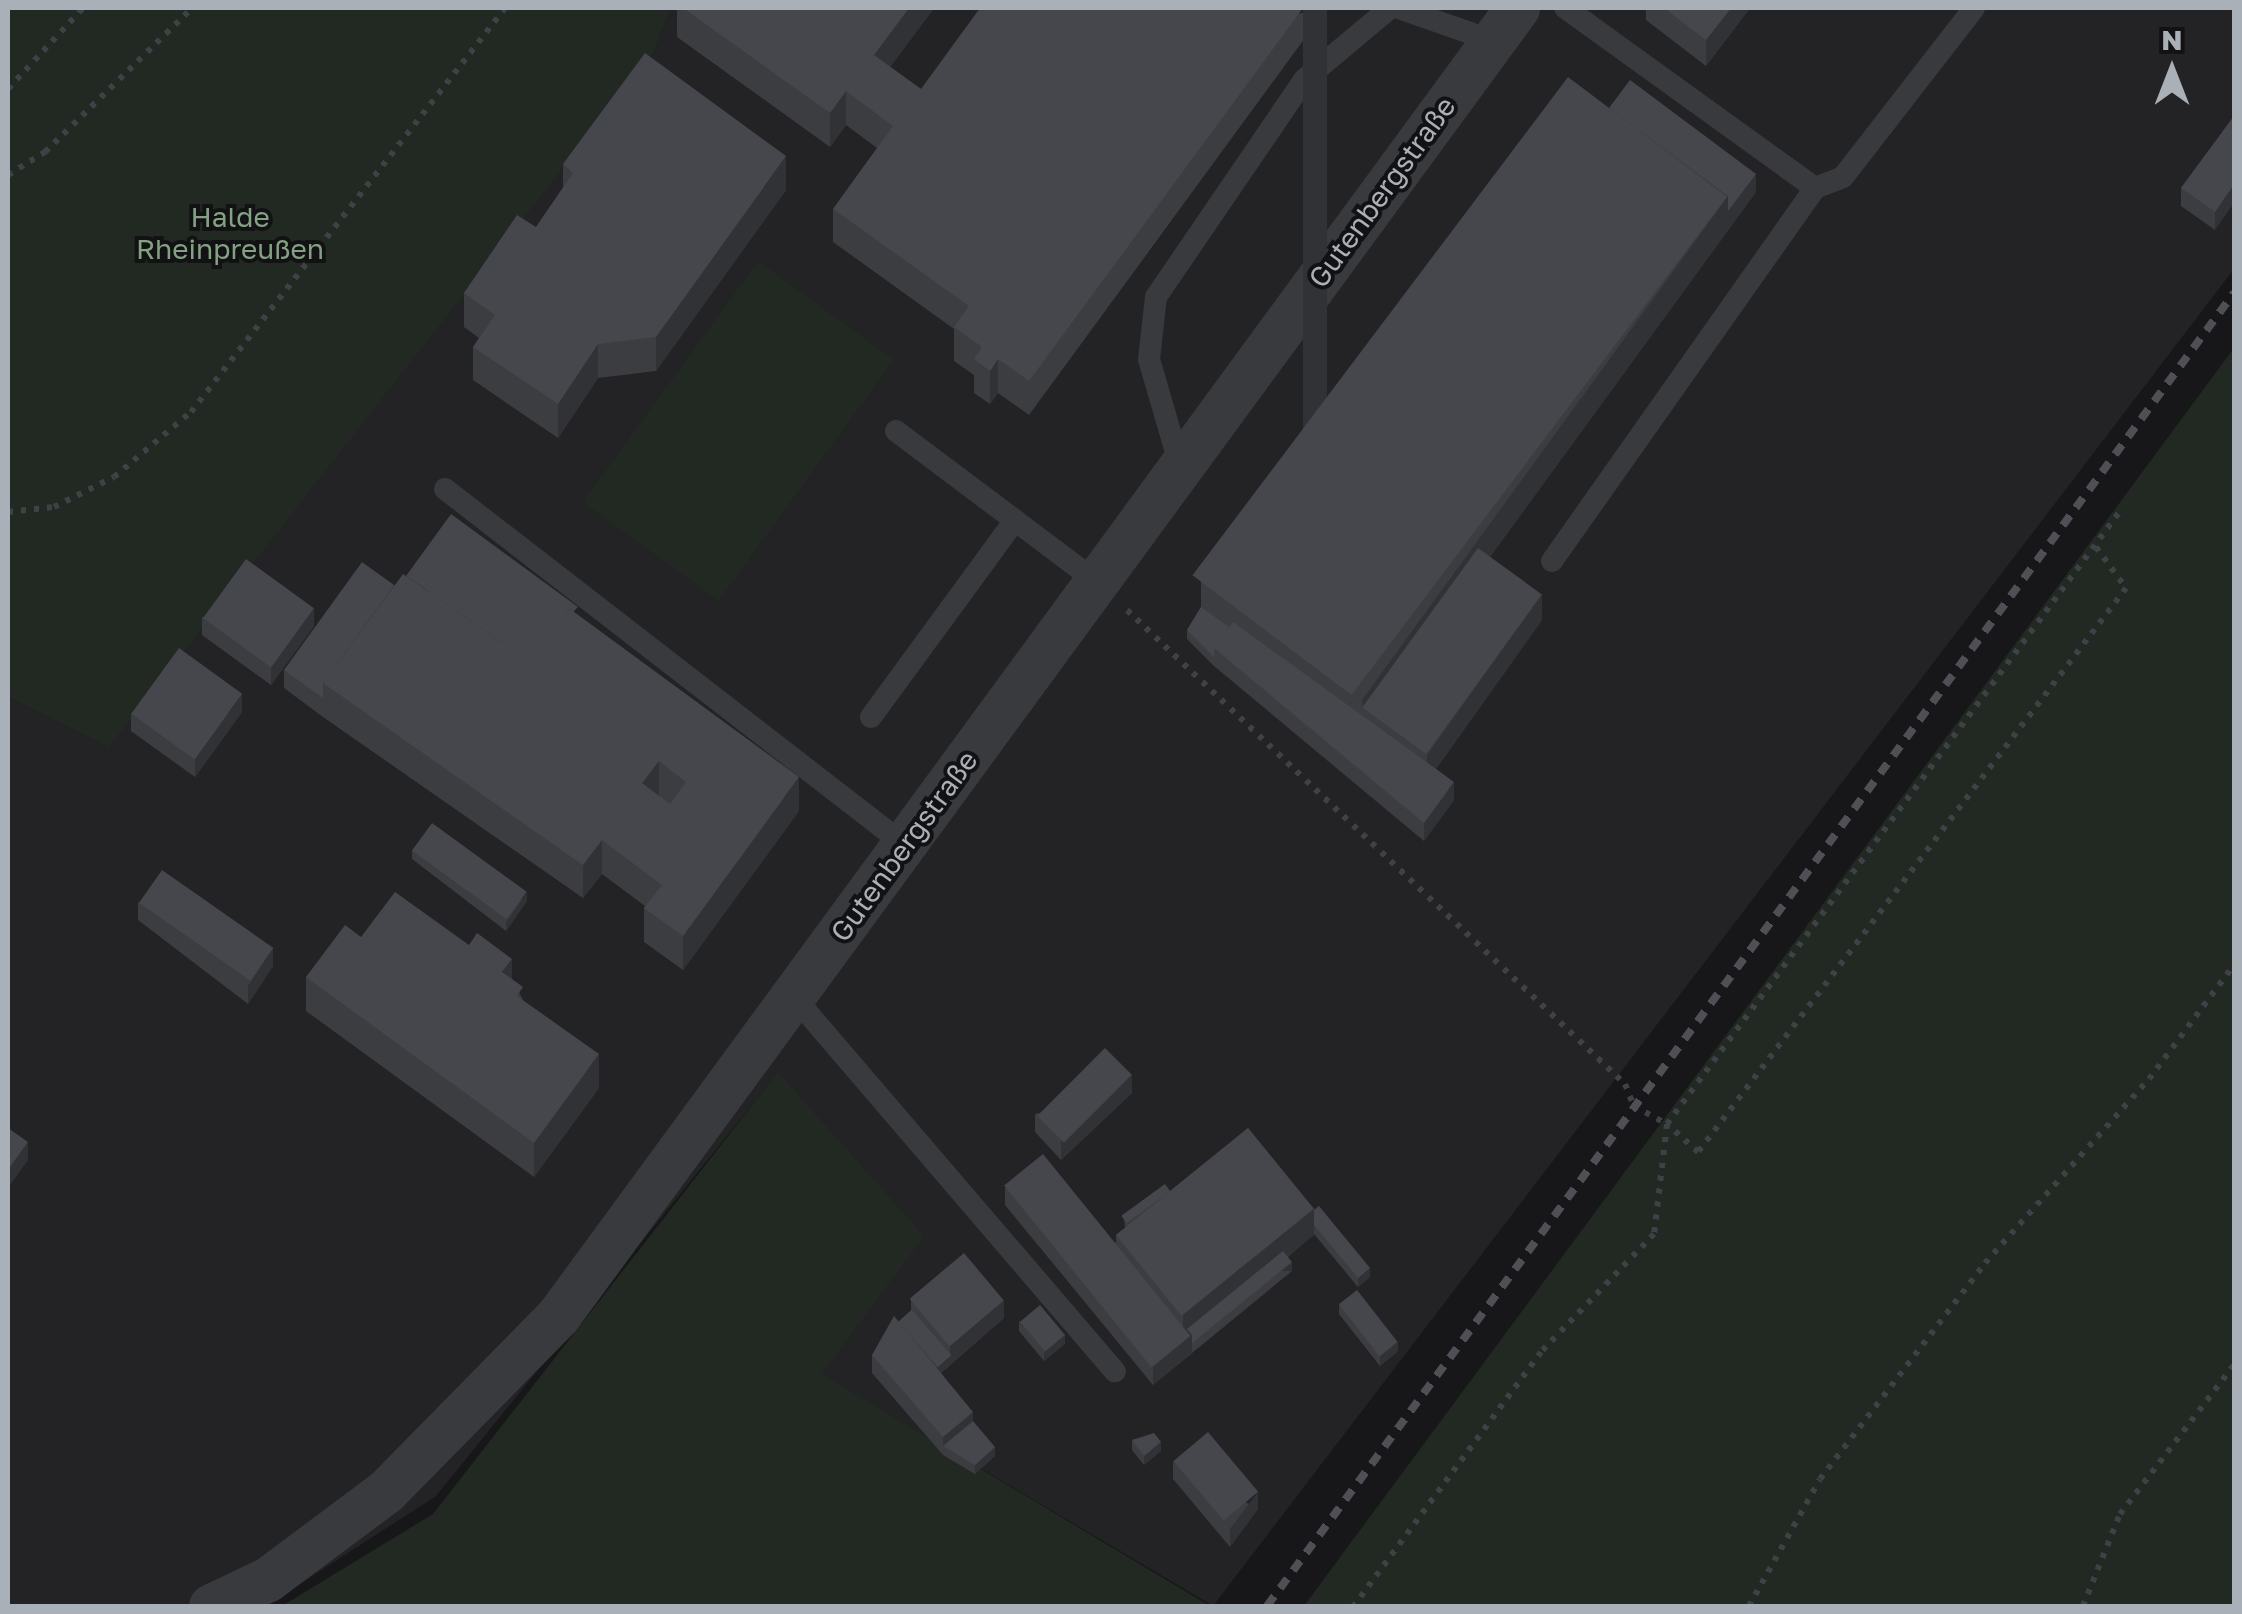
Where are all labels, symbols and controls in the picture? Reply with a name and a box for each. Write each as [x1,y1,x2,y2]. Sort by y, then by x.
north arrow [2122,20,2222,120]
text: N [2161,23,2183,56]
street label: Gutenbergstraße [1302,90,1462,294]
park label: Halde Rheinpreußen [136,200,324,266]
street label: Gutenbergstraße [824,744,984,948]

